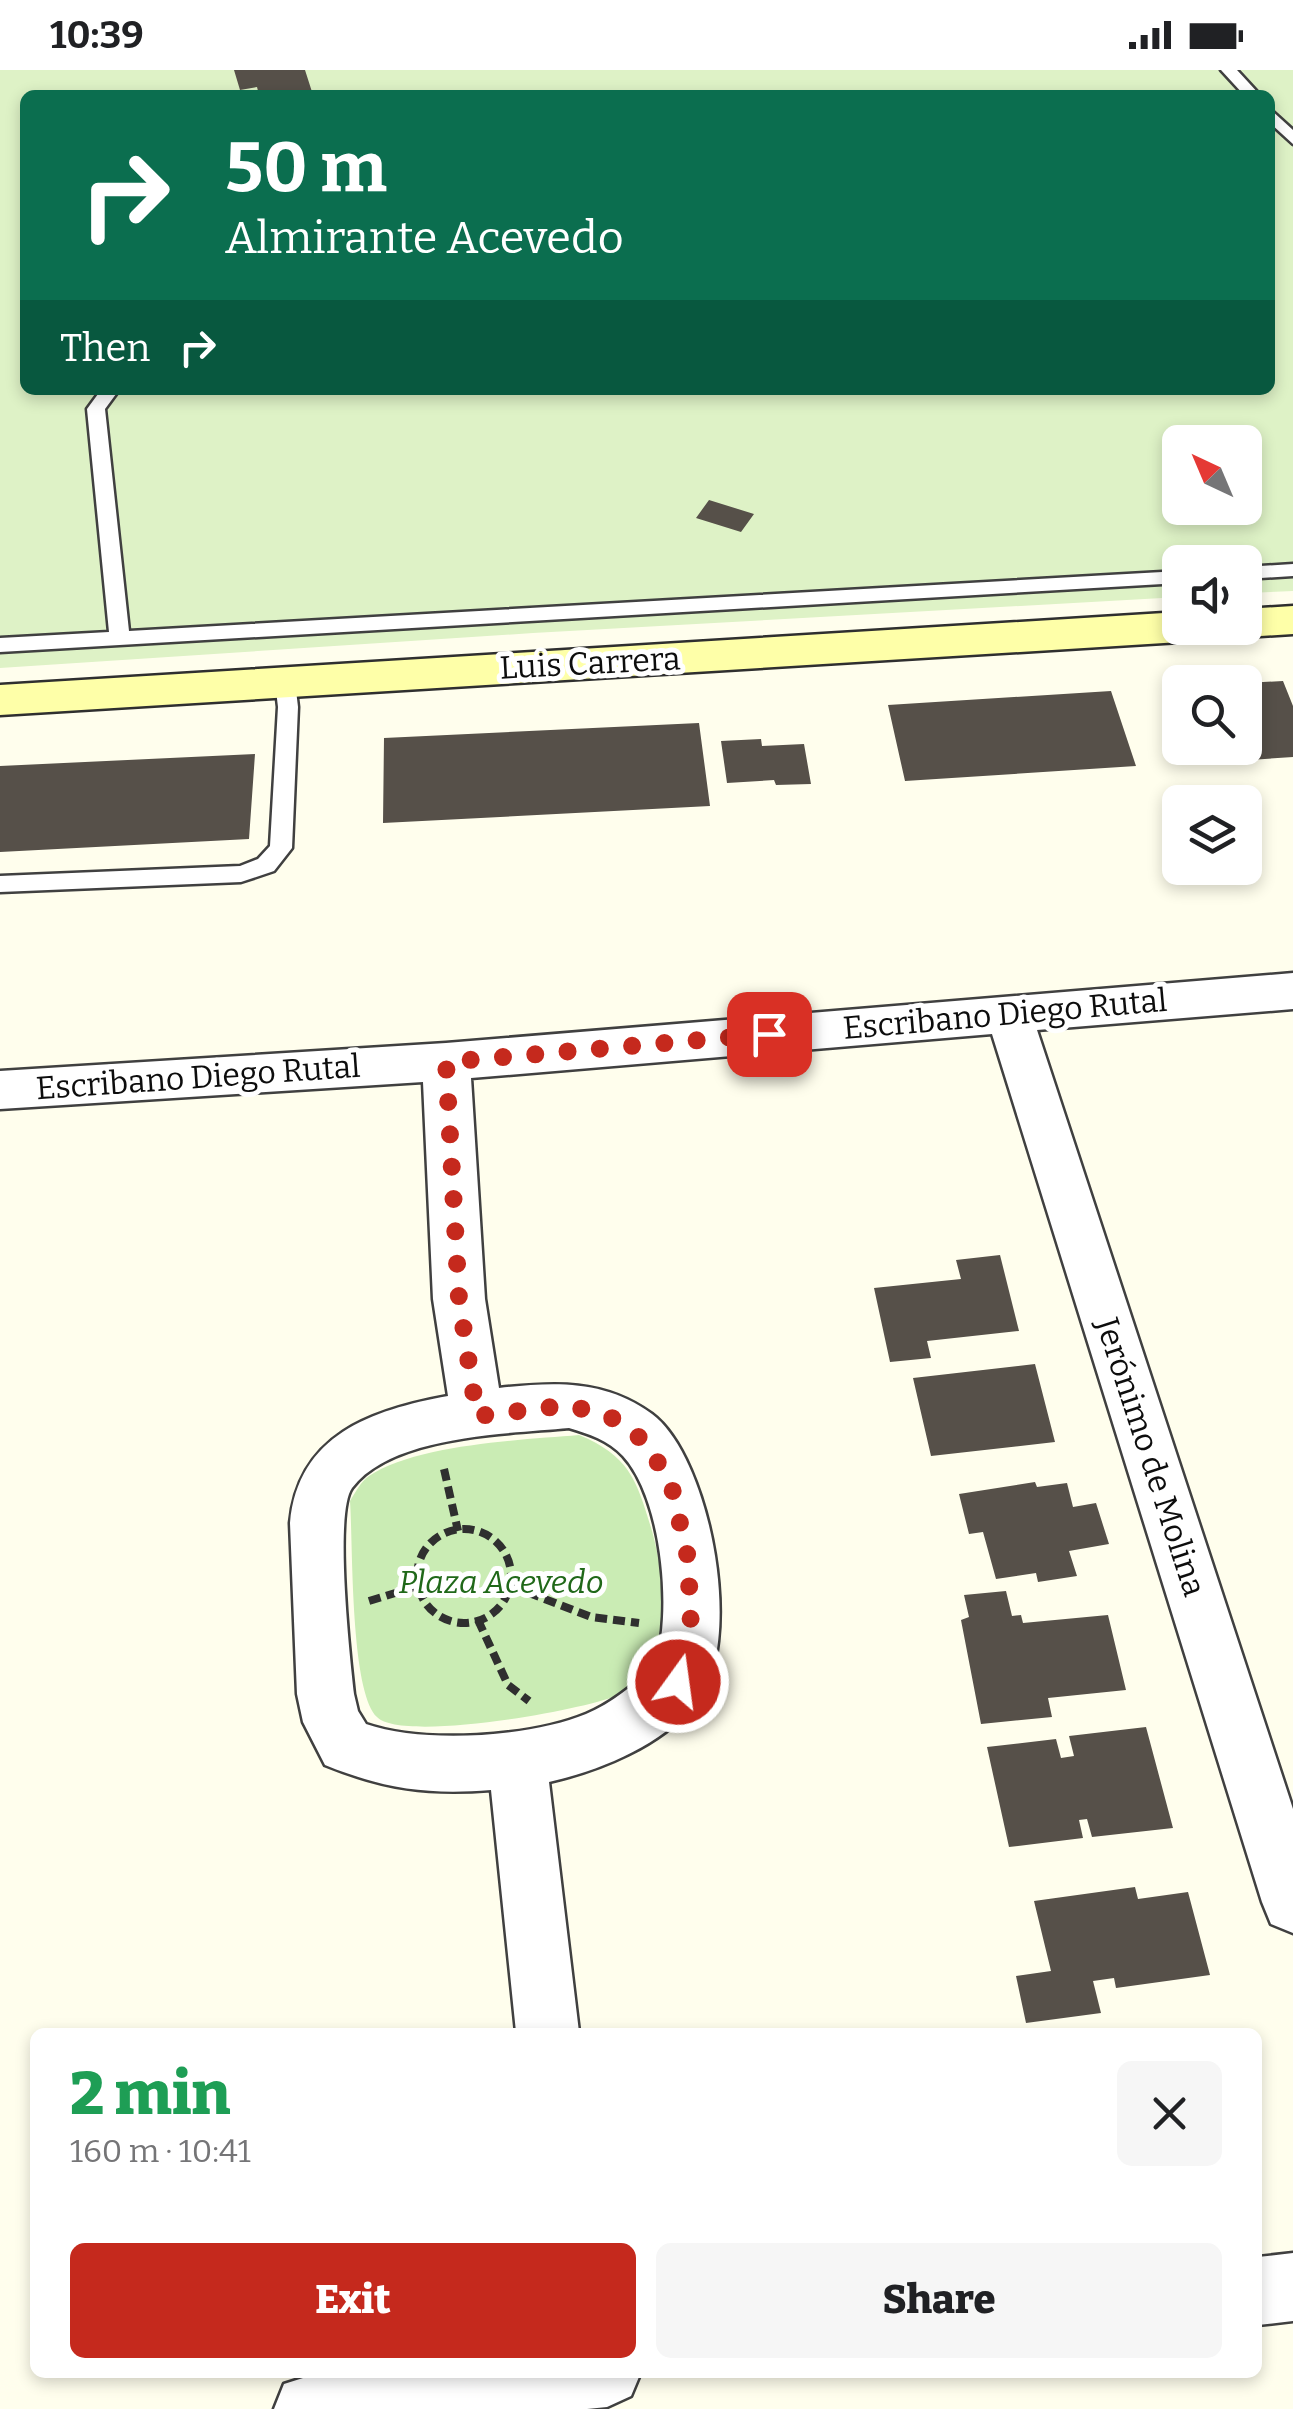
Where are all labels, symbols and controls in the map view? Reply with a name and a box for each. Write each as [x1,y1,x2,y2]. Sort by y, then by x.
text: 10:39 [50,12,144,58]
text: 50 m [225,126,387,210]
icon: right [60,130,190,260]
text: Almirante Acevedo [225,211,624,265]
icon: right [170,320,225,375]
text: Then [60,325,150,371]
north arrow [1162,425,1262,525]
map controls [1162,425,1262,885]
button: sound [1162,545,1262,645]
street label: Luis Carrera [499,639,681,687]
button: search [1162,665,1262,765]
button: layers [1162,785,1262,885]
street label: Escribano Diego Rutal [841,981,1169,1047]
pin [727,992,812,1077]
icon: arrive [742,1007,797,1062]
street label: Escribano Diego Rutal [35,1047,361,1107]
street label: Jerónimo de Molina [1088,1312,1214,1601]
park label: Plaza Acevedo [399,1563,603,1601]
position arrow [626,1630,730,1734]
text: 2 min [70,2058,230,2130]
button: close [1117,2061,1222,2166]
text: 160 m · 10:41 [70,2132,251,2170]
button: Exit [70,2243,636,2358]
button: Share [656,2243,1222,2358]

